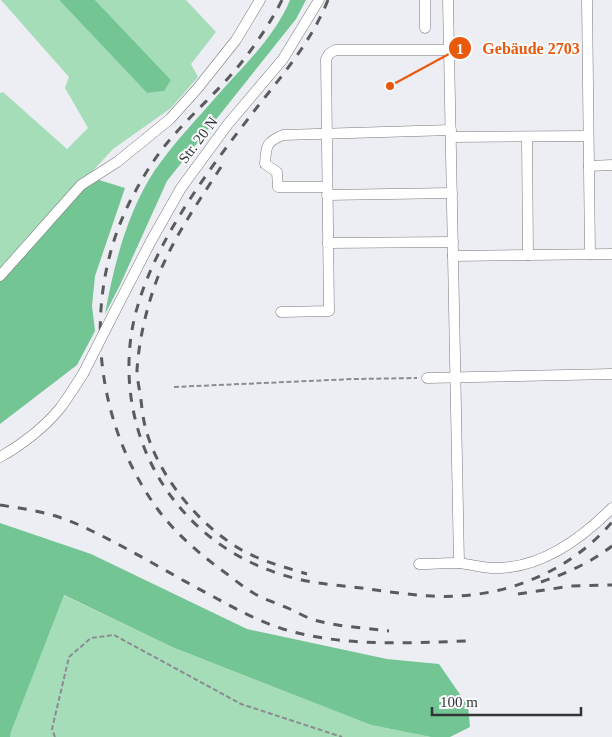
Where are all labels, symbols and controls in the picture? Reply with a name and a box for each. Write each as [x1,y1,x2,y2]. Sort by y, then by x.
callout: Gebäude 2703 [447,33,590,64]
text: Gebäude 2703 [482,40,580,57]
text: 1 [456,41,464,57]
street label: Str. 20 N [175,114,221,166]
scale bar [432,684,581,716]
text: 100 m [440,694,478,710]

